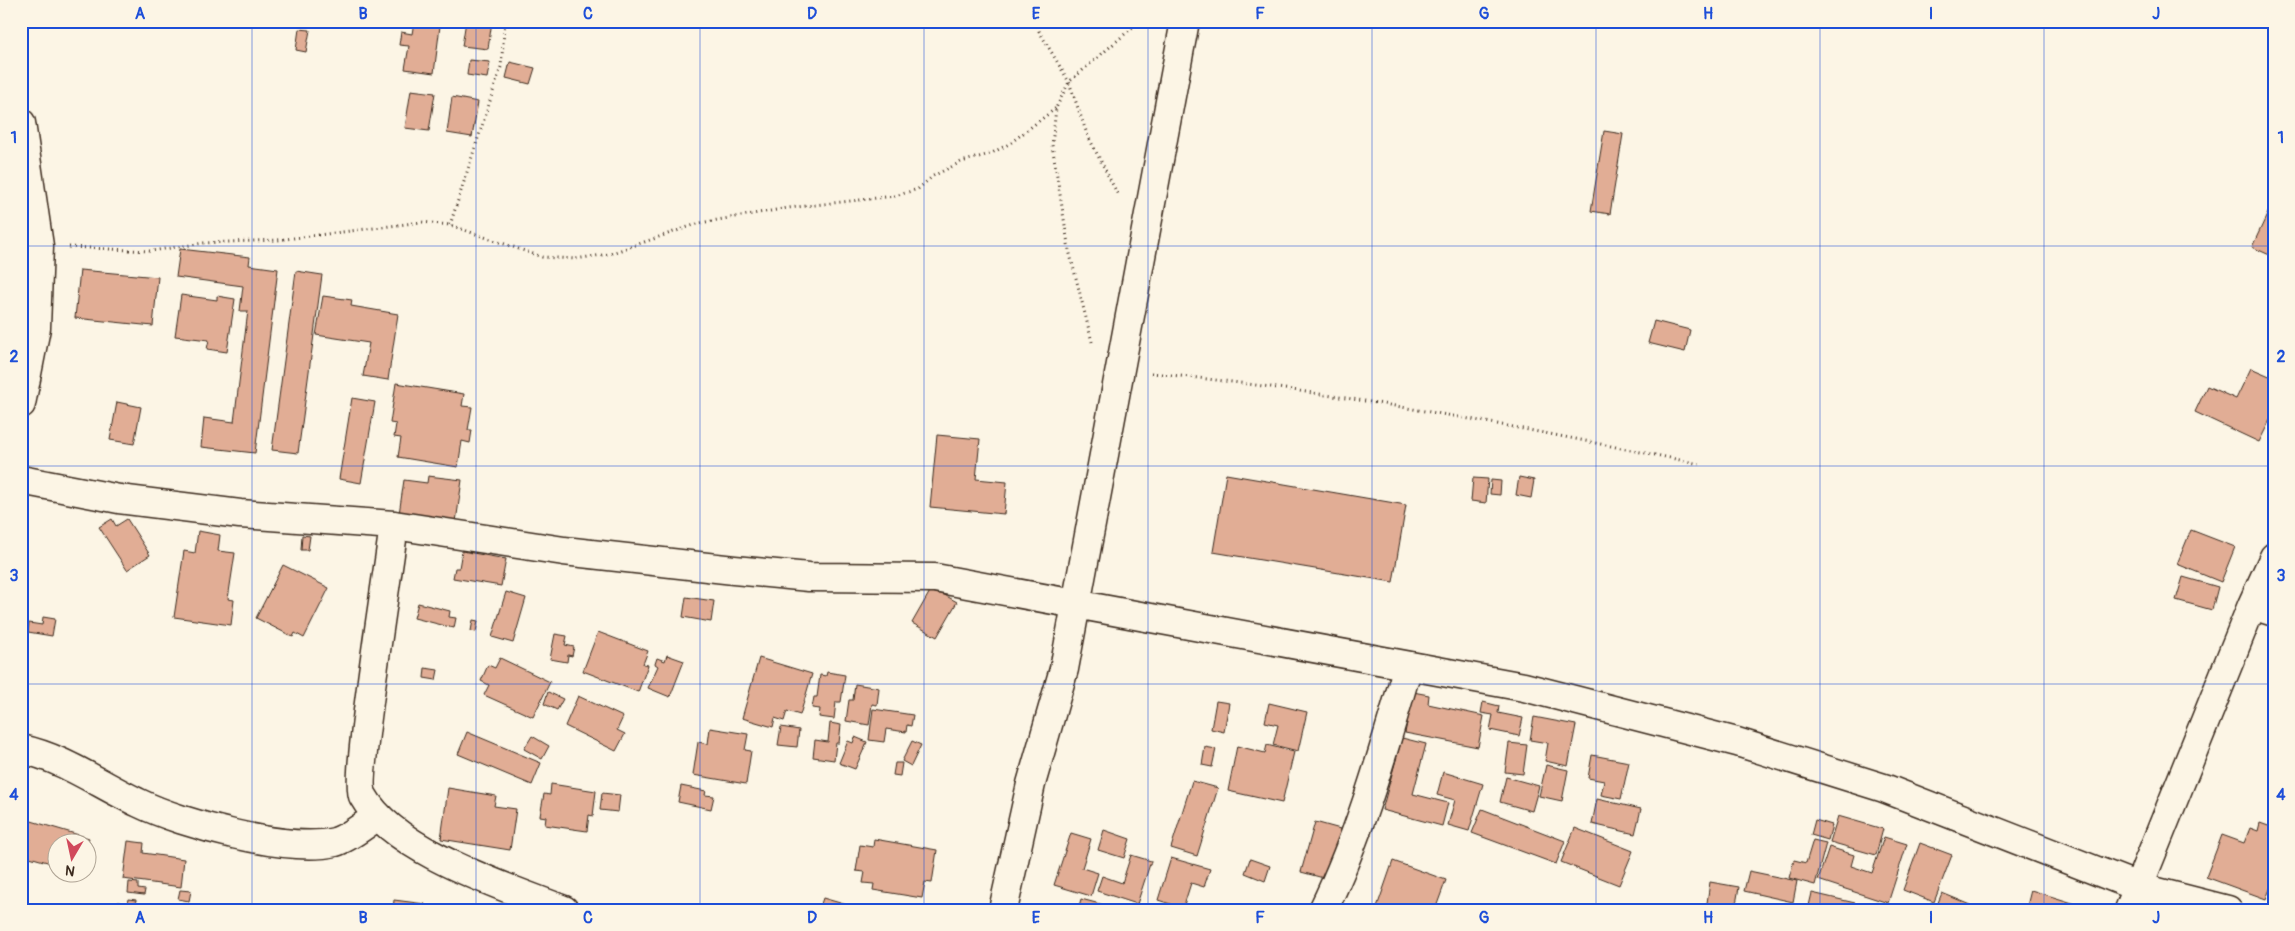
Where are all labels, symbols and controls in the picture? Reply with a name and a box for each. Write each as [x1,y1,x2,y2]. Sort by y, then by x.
text: A [135,4,146,24]
text: B [358,4,368,24]
text: C [583,4,593,24]
text: D [807,4,817,24]
text: E [1032,4,1041,24]
text: F [1255,4,1265,24]
text: G [1479,4,1490,24]
text: H [1703,4,1713,24]
text: I [1929,4,1933,24]
text: J [2152,4,2160,24]
text: 1 [11,128,17,148]
text: 1 [2278,128,2284,148]
text: 2 [10,347,19,367]
text: 2 [2277,347,2286,367]
text: 3 [10,566,19,586]
text: 3 [2277,566,2286,586]
text: 4 [9,785,19,805]
text: 4 [2276,785,2286,805]
north arrow [48,834,98,884]
text: N [64,861,76,879]
text: A [135,908,146,928]
text: B [358,908,368,928]
text: C [583,908,593,928]
text: D [807,908,817,928]
text: E [1032,908,1041,928]
text: F [1255,908,1265,928]
text: G [1479,908,1490,928]
text: H [1703,908,1713,928]
text: I [1929,908,1933,928]
text: J [2152,908,2160,928]

